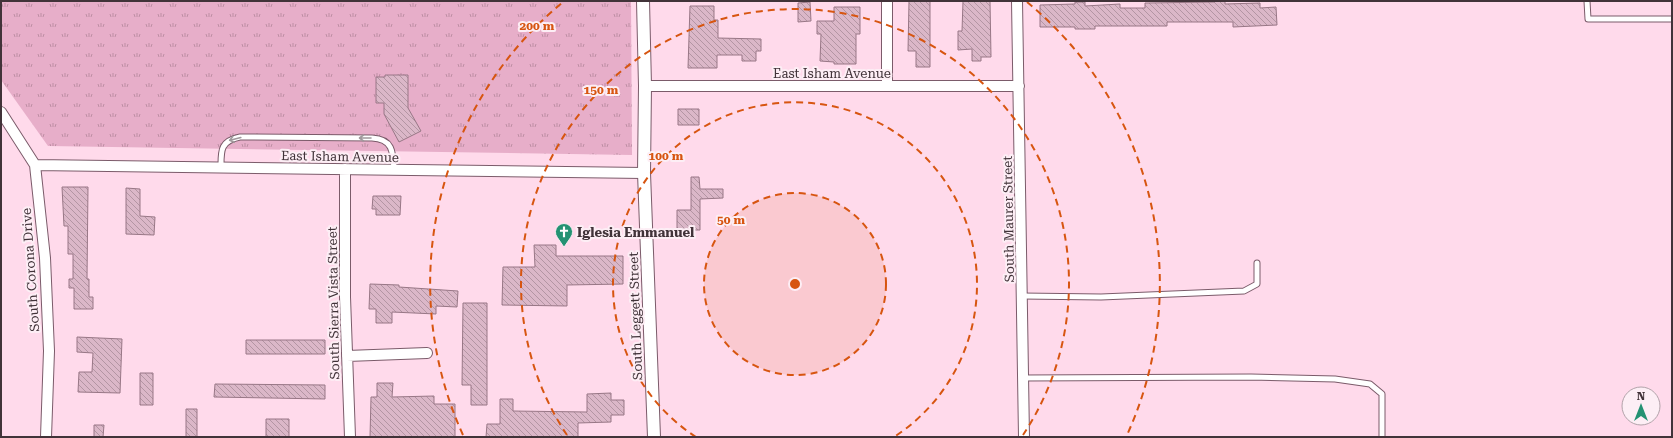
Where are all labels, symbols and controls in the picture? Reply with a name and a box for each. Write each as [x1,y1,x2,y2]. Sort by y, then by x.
text: 200 m [520,19,555,33]
street label: East Isham Avenue [773,66,891,81]
text: 150 m [584,83,619,97]
one-way arrow [359,134,372,142]
one-way arrow [229,136,242,143]
street label: East Isham Avenue [281,148,399,165]
text: 100 m [649,149,684,163]
street label: South Maurer Street [1000,155,1017,282]
street label: South Corona Drive [19,208,42,332]
text: 50 m [717,213,745,227]
church icon: Iglesia Emmanuel [554,222,574,247]
place label: Iglesia Emmanuel [577,225,695,240]
street label: South Sierra Vista Street [325,226,342,380]
street label: South Leggett Street [626,252,645,380]
centre of rings [788,277,802,291]
north arrow [1621,386,1661,426]
text: N [1637,390,1646,403]

